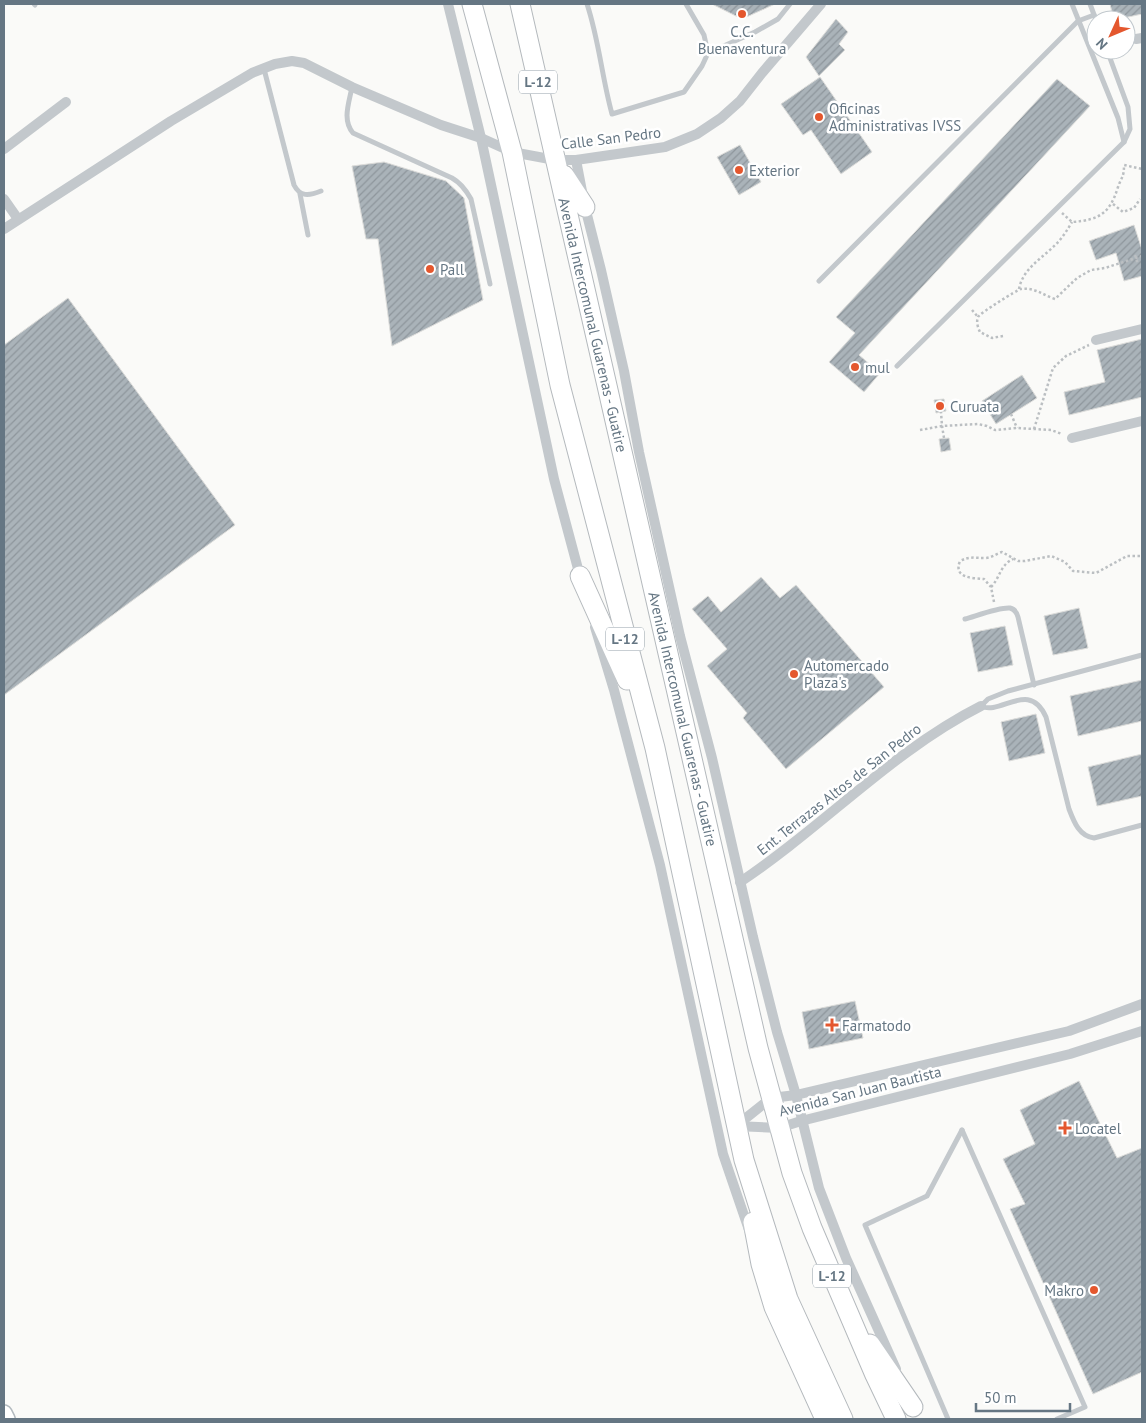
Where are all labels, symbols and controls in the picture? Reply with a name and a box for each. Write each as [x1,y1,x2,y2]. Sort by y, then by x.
marker: C.C. Buenaventura [736,8,748,20]
north arrow [1086,10,1136,60]
place label: C.C. Buenaventura [698,22,786,58]
text: N [1092,34,1111,54]
road number: L-12 [519,70,557,94]
place label: Oficinas Administrativas IVSS [829,99,961,135]
marker: Oficinas Administrativas IVSS [813,111,825,123]
street label: Calle San Pedro [560,122,662,154]
place label: Exterior [749,161,800,180]
marker: Exterior [733,164,745,176]
street label: Avenida Intercomunal Guarenas - Guatire [554,196,632,454]
place label: Pall [440,260,465,279]
marker: Pall [424,263,436,275]
place label: mul [865,358,890,377]
marker: mul [849,361,861,373]
place label: Curuata [950,397,1000,416]
marker: Curuata [934,400,946,412]
street label: Avenida Intercomunal Guarenas - Guatire [644,590,722,848]
road number: L-12 [606,628,644,650]
place label: Automercado Plaza's [804,656,889,692]
marker: Automercado Plaza's [788,668,800,680]
street label: Ent. Terrazas Altos de San Pedro [753,719,925,859]
place label: Farmatodo [842,1016,911,1035]
marker: Farmatodo [826,1019,838,1031]
street label: Avenida San Juan Bautista [777,1062,943,1120]
place label: Locatel [1075,1119,1122,1138]
marker: Locatel [1059,1122,1071,1134]
road number: L-12 [813,1264,851,1288]
place label: Makro [1044,1281,1084,1300]
marker: Makro [1088,1284,1100,1296]
scale bar [976,1380,1070,1412]
text: 50 m [984,1388,1017,1407]

